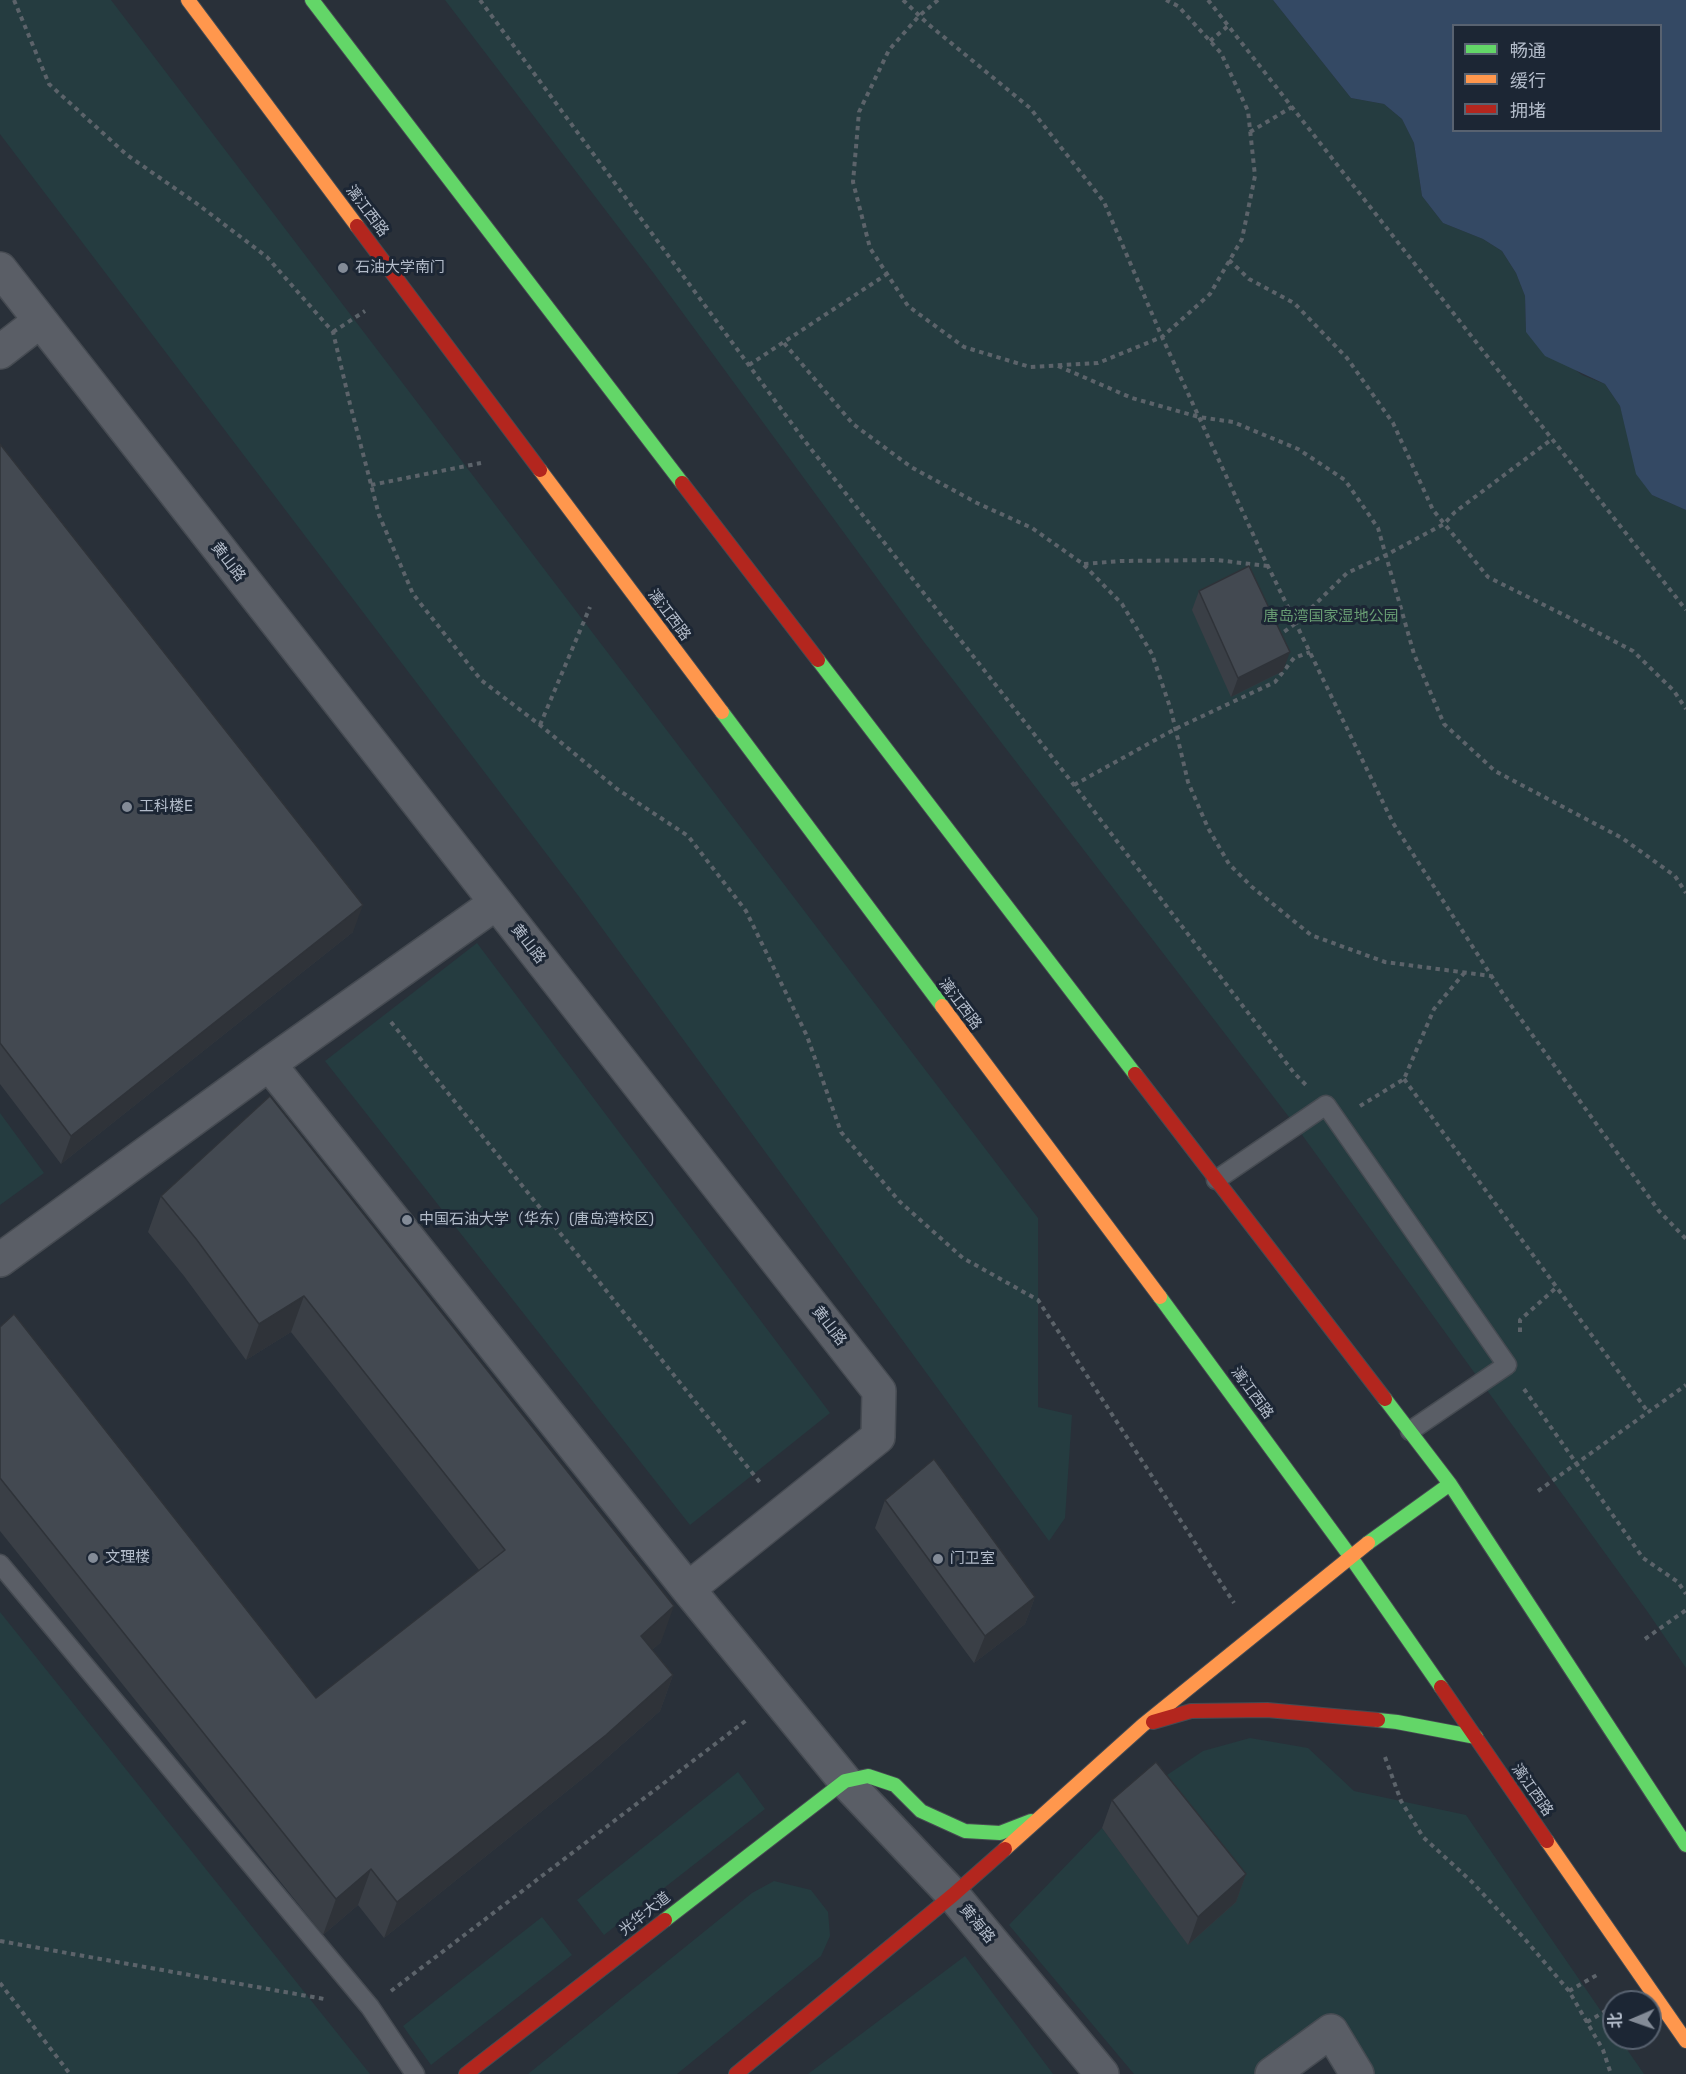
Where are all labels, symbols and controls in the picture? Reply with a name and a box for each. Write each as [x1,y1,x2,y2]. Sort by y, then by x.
legend [1452,24,1662,132]
text: 畅通 [1510,40,1546,62]
text: 缓行 [1510,70,1546,92]
text: 拥堵 [1510,100,1546,122]
street label: 漓江西路 [342,182,392,240]
place label: 石油大学南门 [355,259,445,277]
marker: 石油大学南门 [336,261,350,275]
street label: 黄山路 [207,539,249,585]
street label: 漓江西路 [644,586,694,644]
park label: 唐岛湾国家湿地公园 [1264,608,1398,626]
place label: 工科楼E [139,798,193,816]
marker: 工科楼E [120,800,134,814]
street label: 黄山路 [507,921,549,967]
street label: 漓江西路 [935,975,985,1033]
place label: 中国石油大学（华东）(唐岛湾校区) [419,1211,654,1229]
marker: 中国石油大学（华东）(唐岛湾校区) [400,1213,414,1227]
street label: 黄山路 [808,1303,850,1349]
street label: 漓江西路 [1227,1363,1277,1423]
place label: 文理楼 [105,1549,150,1567]
place label: 门卫室 [950,1550,995,1568]
marker: 文理楼 [86,1551,100,1565]
marker: 门卫室 [931,1552,945,1566]
street label: 漓江西路 [1507,1760,1557,1820]
street label: 光华大道 [616,1888,674,1940]
street label: 黄海路 [956,1901,998,1947]
north arrow [1602,1990,1662,2050]
text: 北 [1606,2012,1625,2029]

